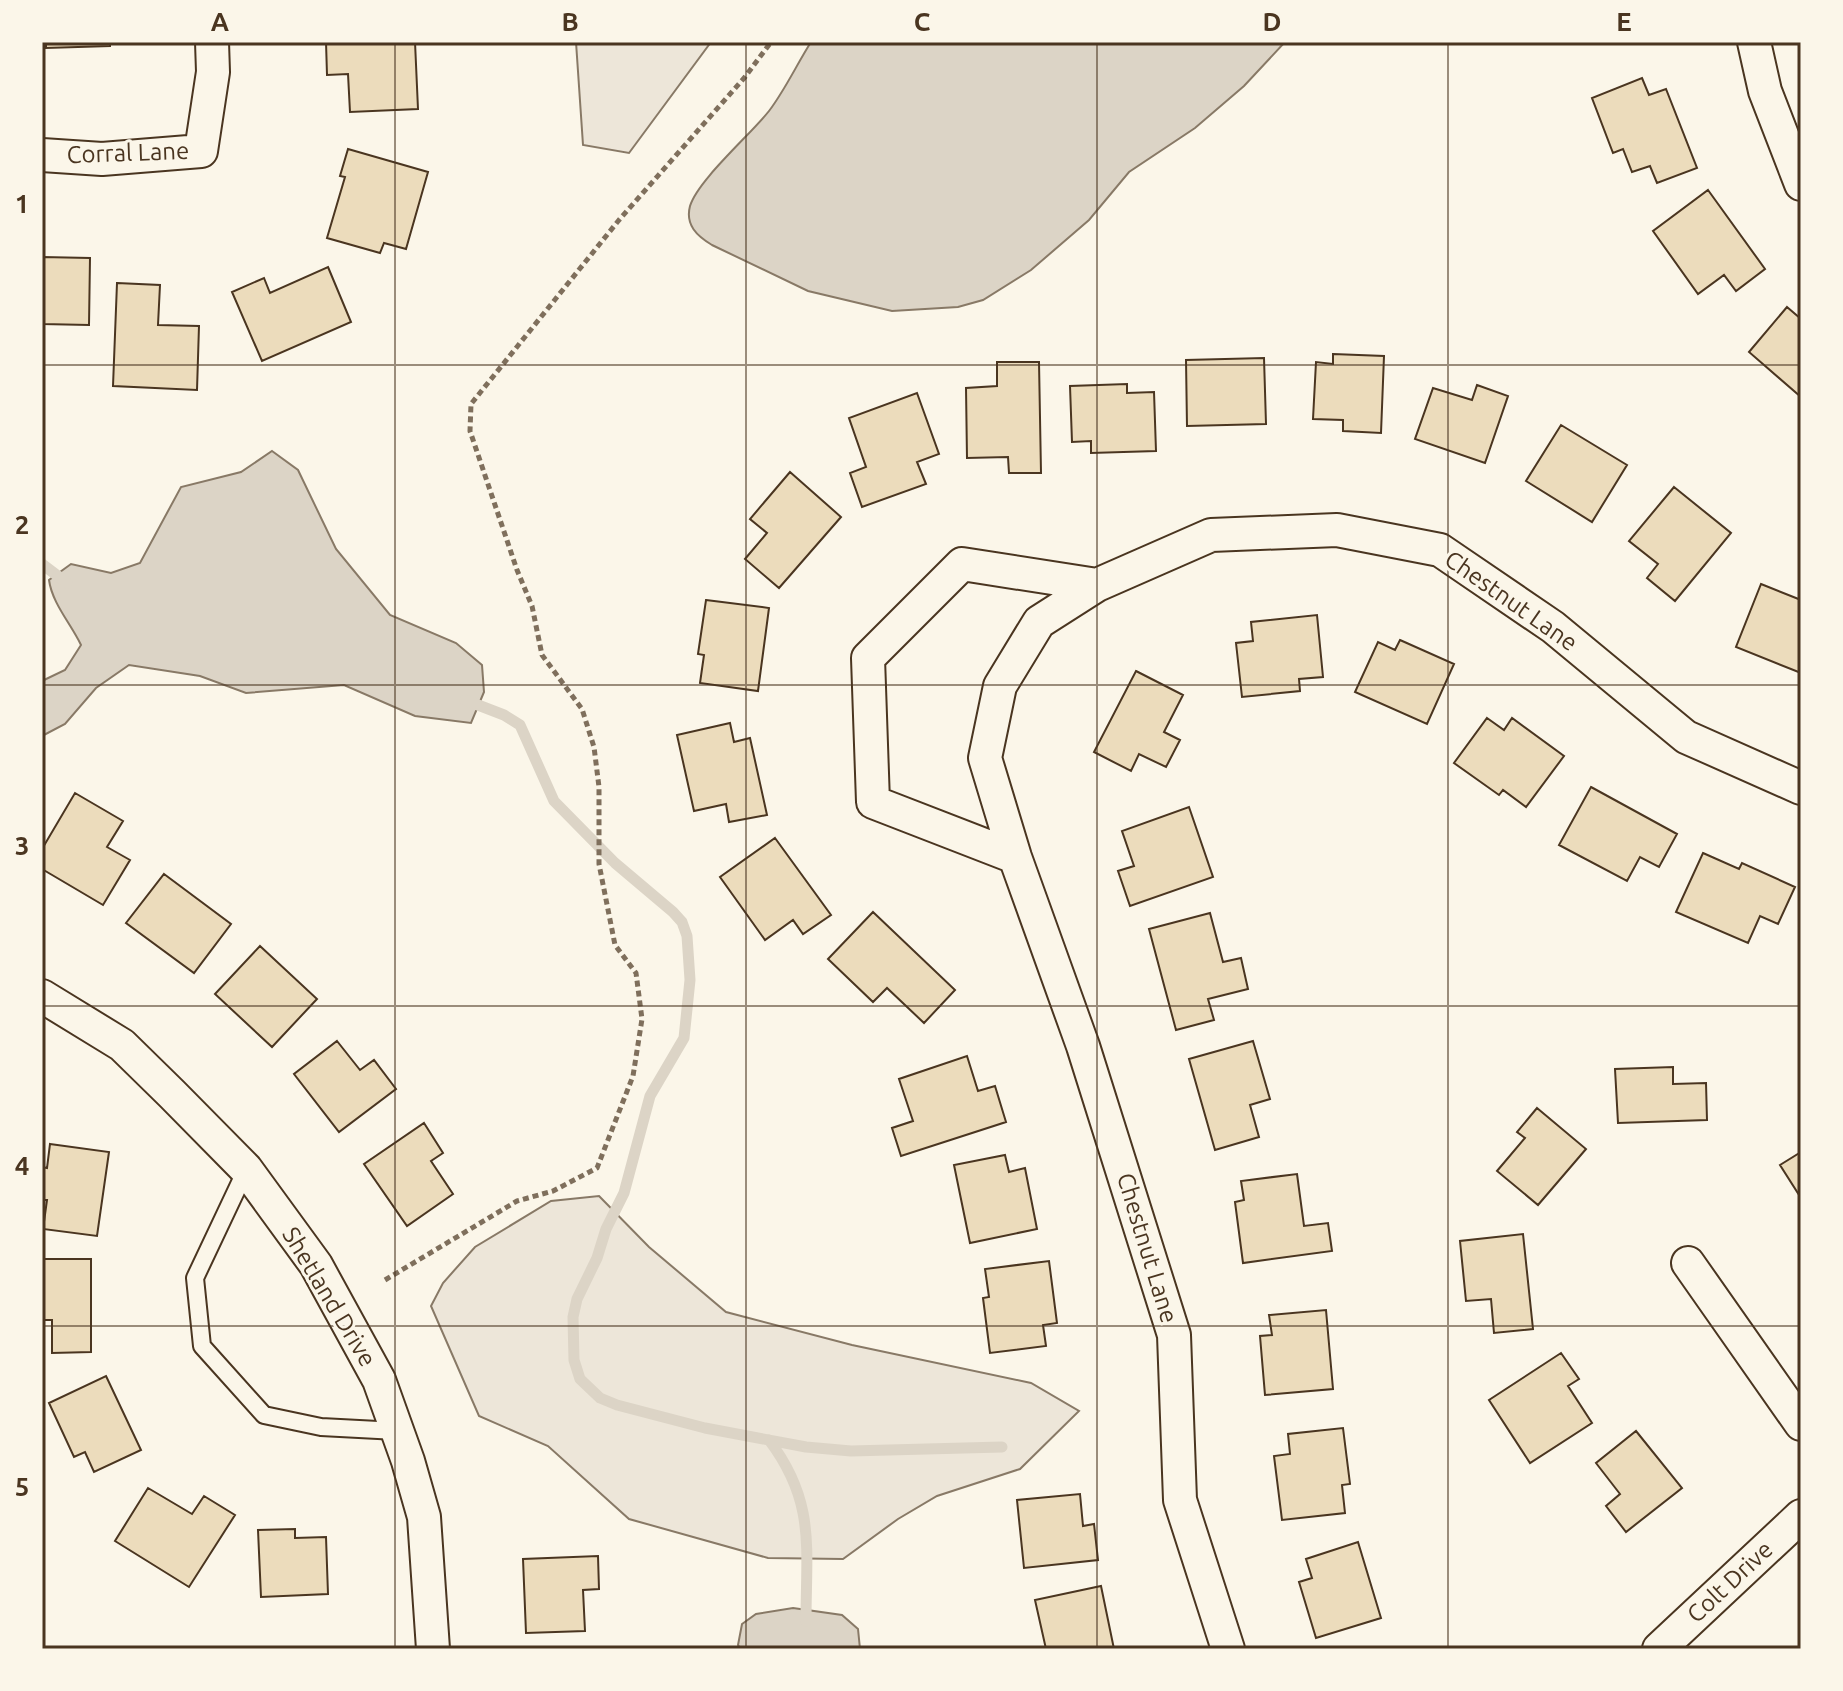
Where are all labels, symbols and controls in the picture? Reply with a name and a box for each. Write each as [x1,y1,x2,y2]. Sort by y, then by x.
text: A [211,7,230,36]
text: B [561,7,579,36]
text: C [914,7,931,36]
text: D [1263,7,1281,36]
text: E [1616,7,1632,36]
street label: Corral Lane [66,137,190,168]
text: 1 [15,189,29,218]
text: 2 [15,510,29,539]
street label: Chestnut Lane [1440,545,1583,656]
text: 3 [15,831,29,860]
text: 4 [15,1151,29,1180]
street label: Chestnut Lane [1112,1170,1183,1326]
street label: Shetland Drive [277,1222,382,1371]
text: 5 [15,1472,29,1501]
street label: Colt Drive [1681,1535,1778,1628]

